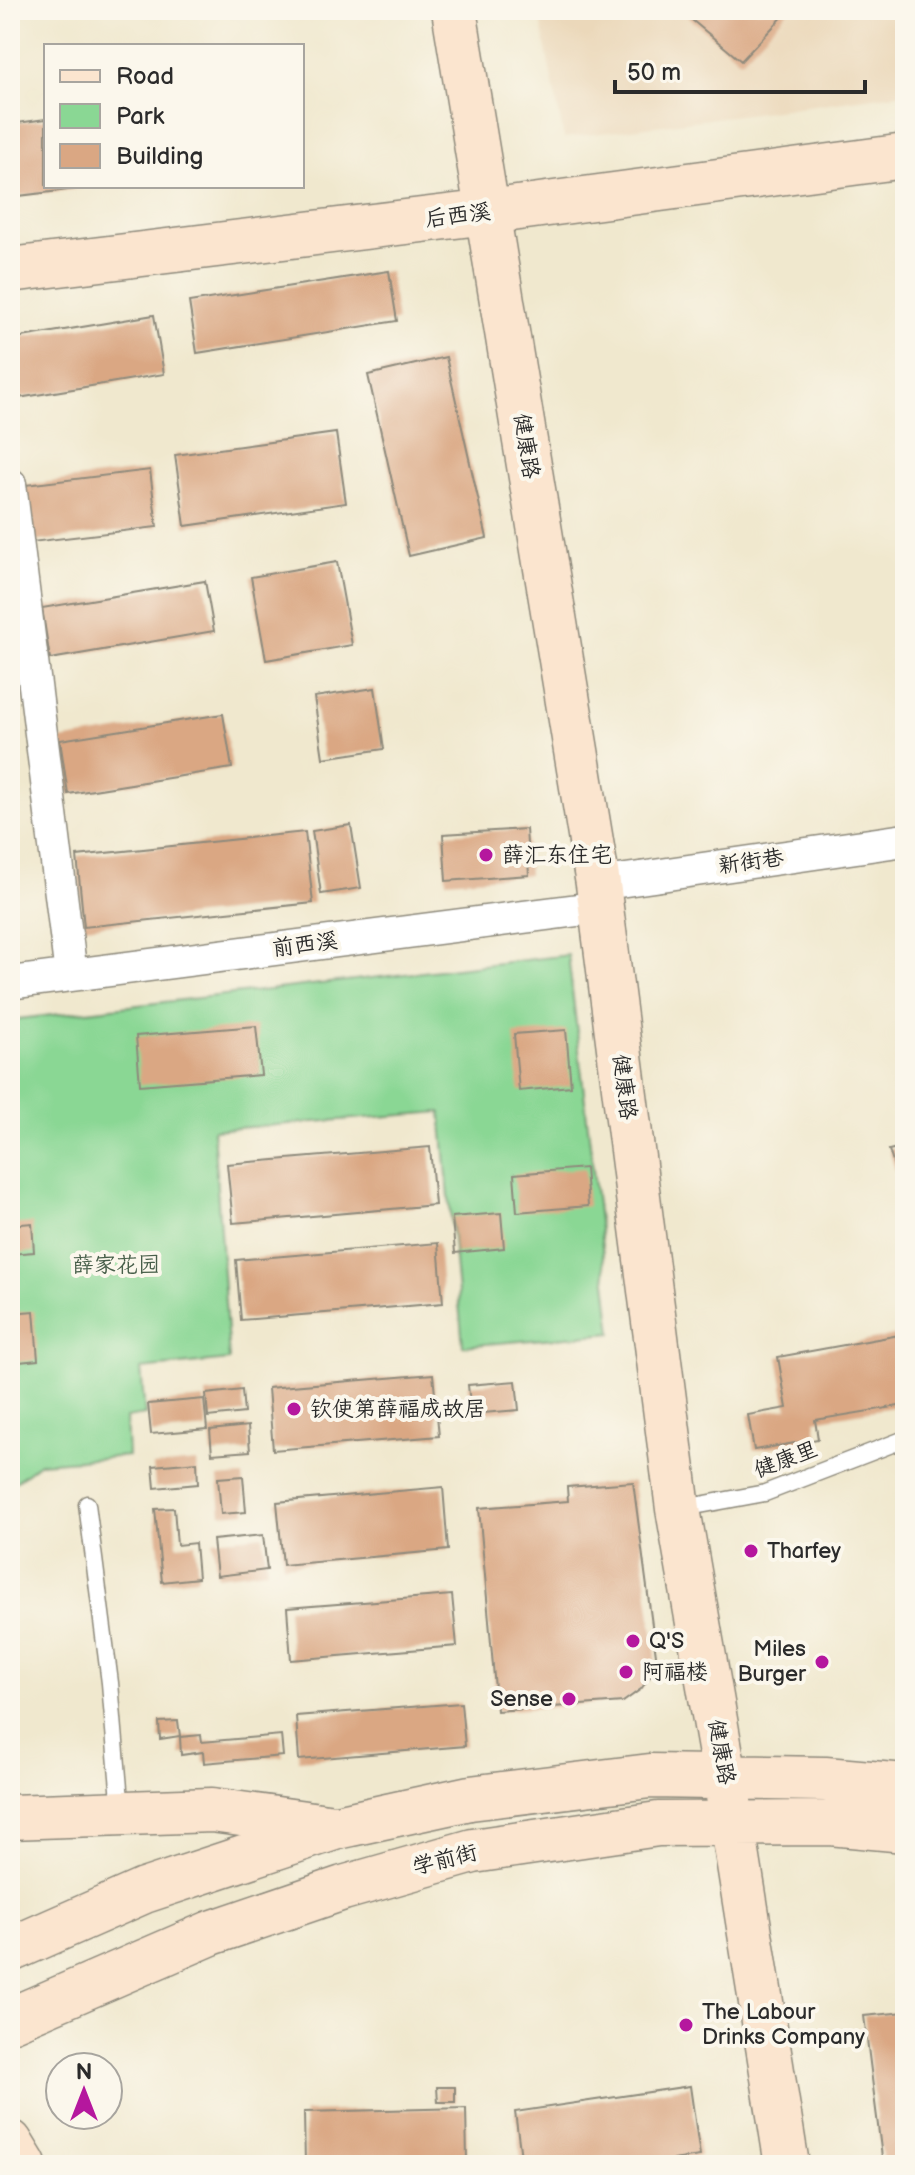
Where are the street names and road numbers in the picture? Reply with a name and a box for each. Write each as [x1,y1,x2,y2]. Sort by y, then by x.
street label: 后西溪 [424,199,492,233]
street label: 健康路 [508,411,544,481]
street label: 新街巷 [716,844,786,880]
street label: 前西溪 [271,928,339,962]
street label: 健康路 [607,1053,641,1121]
street label: 健康里 [750,1436,822,1484]
street label: 健康路 [702,1717,740,1787]
street label: 学前街 [410,1839,480,1881]

